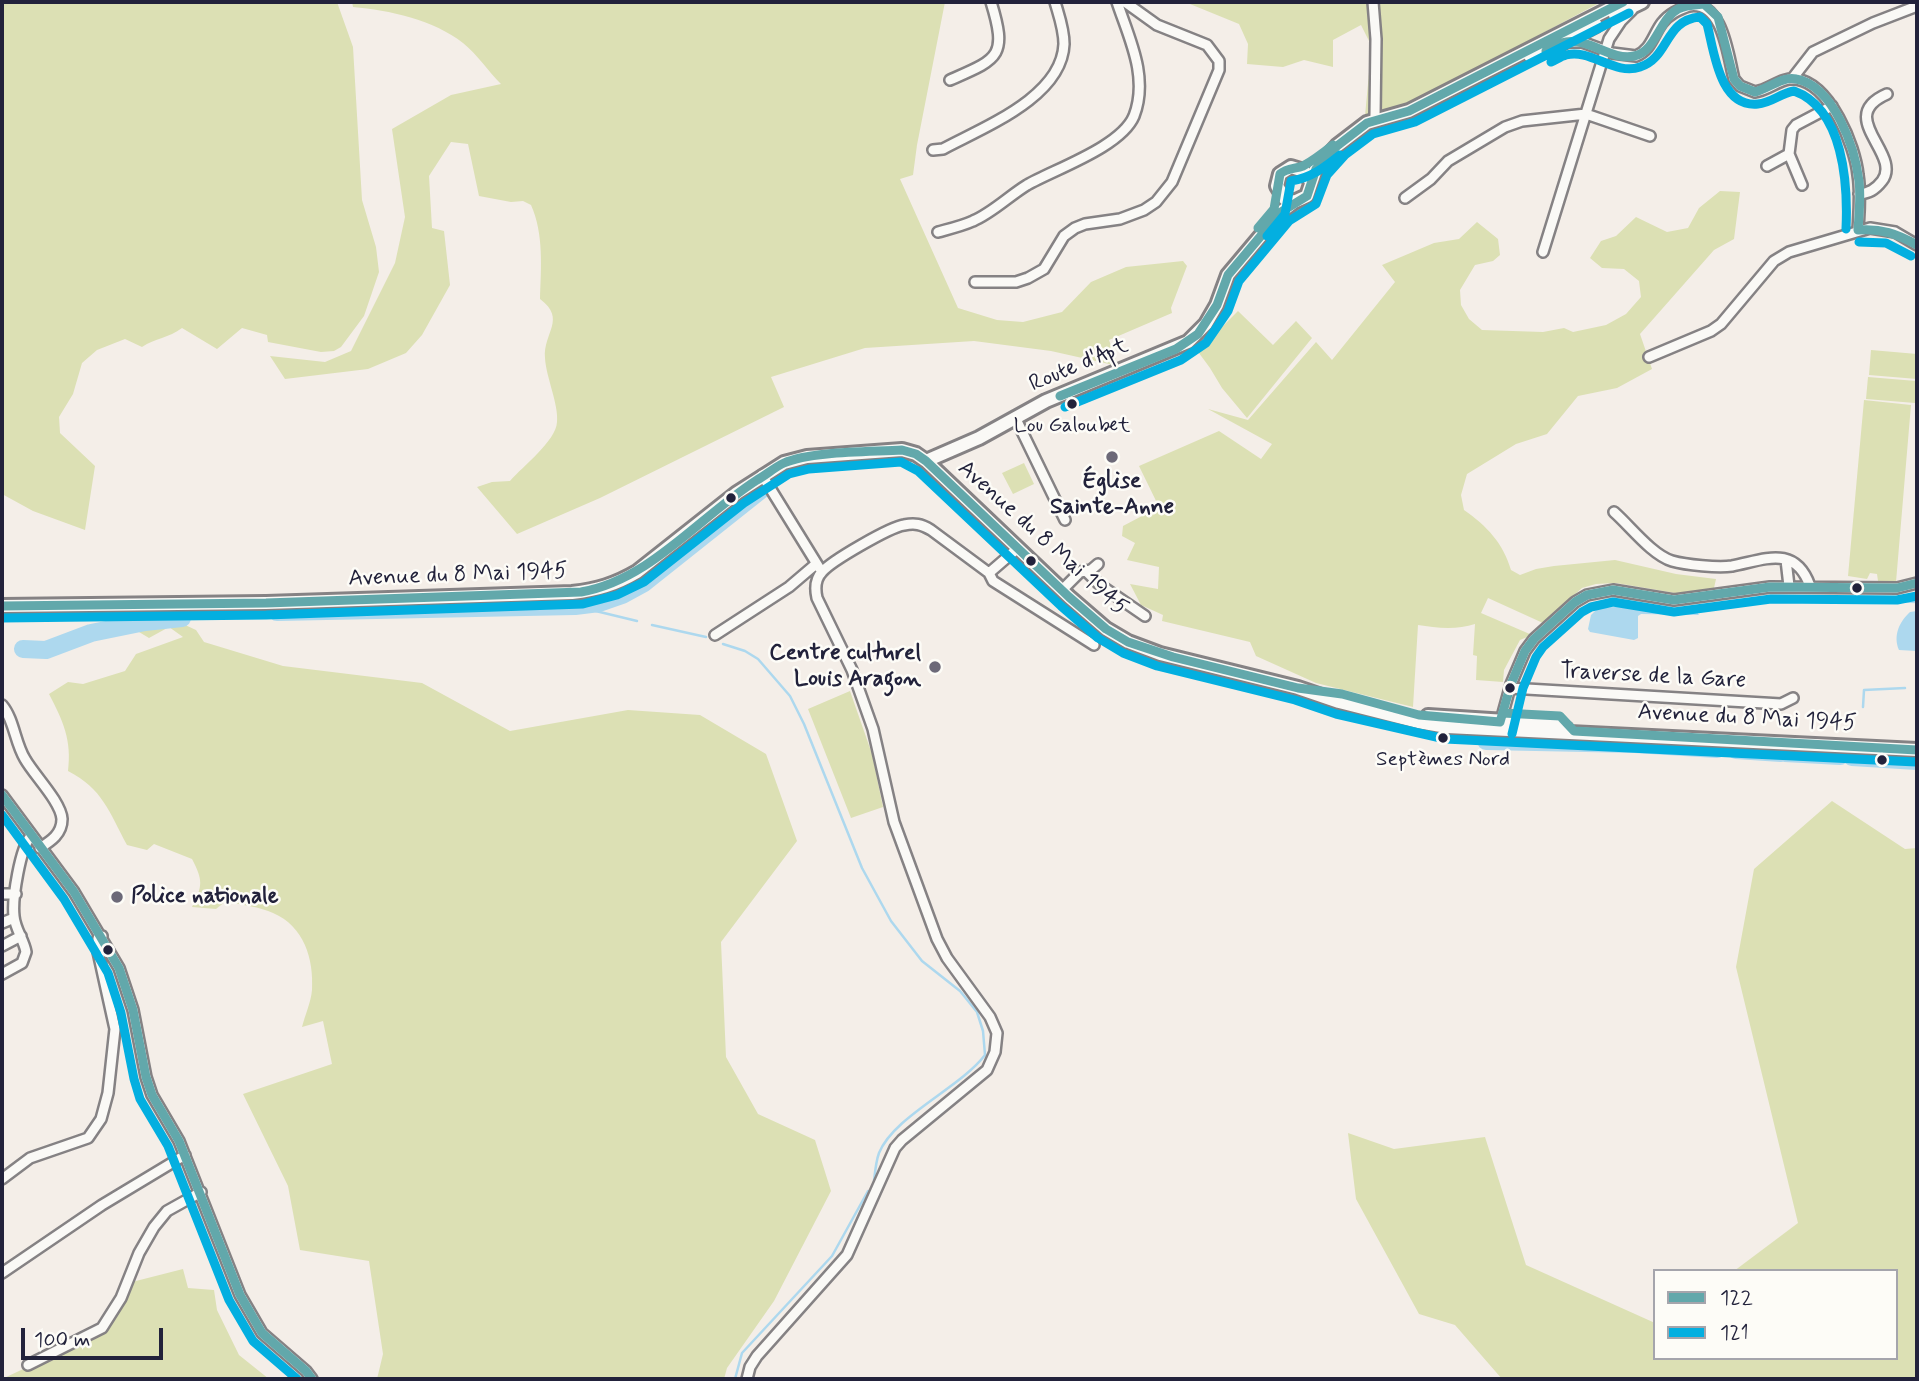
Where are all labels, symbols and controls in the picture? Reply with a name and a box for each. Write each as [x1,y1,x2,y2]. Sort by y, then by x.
street label: Route d'Apt [1025,333,1133,399]
marker: Lou Galoubet [1065,397,1079,411]
place label: Lou Galoubet [1014,414,1130,440]
marker: Église Sainte-Anne [1104,449,1120,465]
street label: Avenue du 8 Mai 1945 [951,455,1133,623]
place label: Église Sainte-Anne [1050,468,1174,522]
unlabelled marker [724,491,738,505]
unlabelled marker [1024,554,1038,568]
street label: Avenue du 8 Mai 1945 [348,558,568,594]
unlabelled marker [1850,581,1864,595]
place label: Centre culturel Louis Aragon [769,640,921,694]
street label: Traverse de la Gare [1559,658,1747,696]
marker: Centre culturel Louis Aragon [927,659,943,675]
unlabelled marker [1503,681,1517,695]
street label: Avenue du 8 Mai 1945 [1637,699,1857,739]
marker: Septèmes Nord [1436,731,1450,745]
place label: Septèmes Nord [1376,748,1510,774]
unlabelled marker [1875,753,1889,767]
place label: Police nationale [131,883,279,911]
marker: Police nationale [109,889,125,905]
unlabelled marker [101,943,115,957]
legend [1653,1269,1898,1360]
text: 122 [1720,1284,1753,1312]
scale bar [24,1314,166,1358]
text: 121 [1720,1319,1749,1347]
text: 100 m [34,1326,90,1354]

